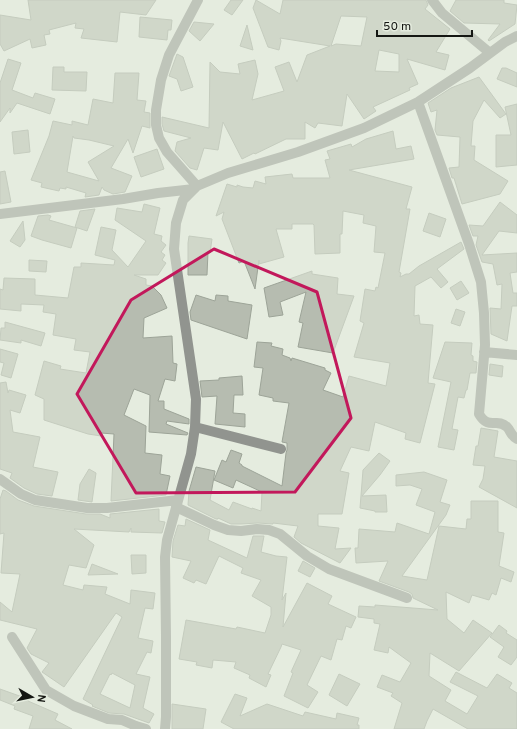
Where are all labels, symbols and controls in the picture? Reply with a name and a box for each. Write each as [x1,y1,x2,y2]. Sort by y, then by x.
scale bar [377,12,472,38]
text: 50 m [383,19,411,35]
north arrow [12,677,52,717]
text: N [33,693,48,703]

